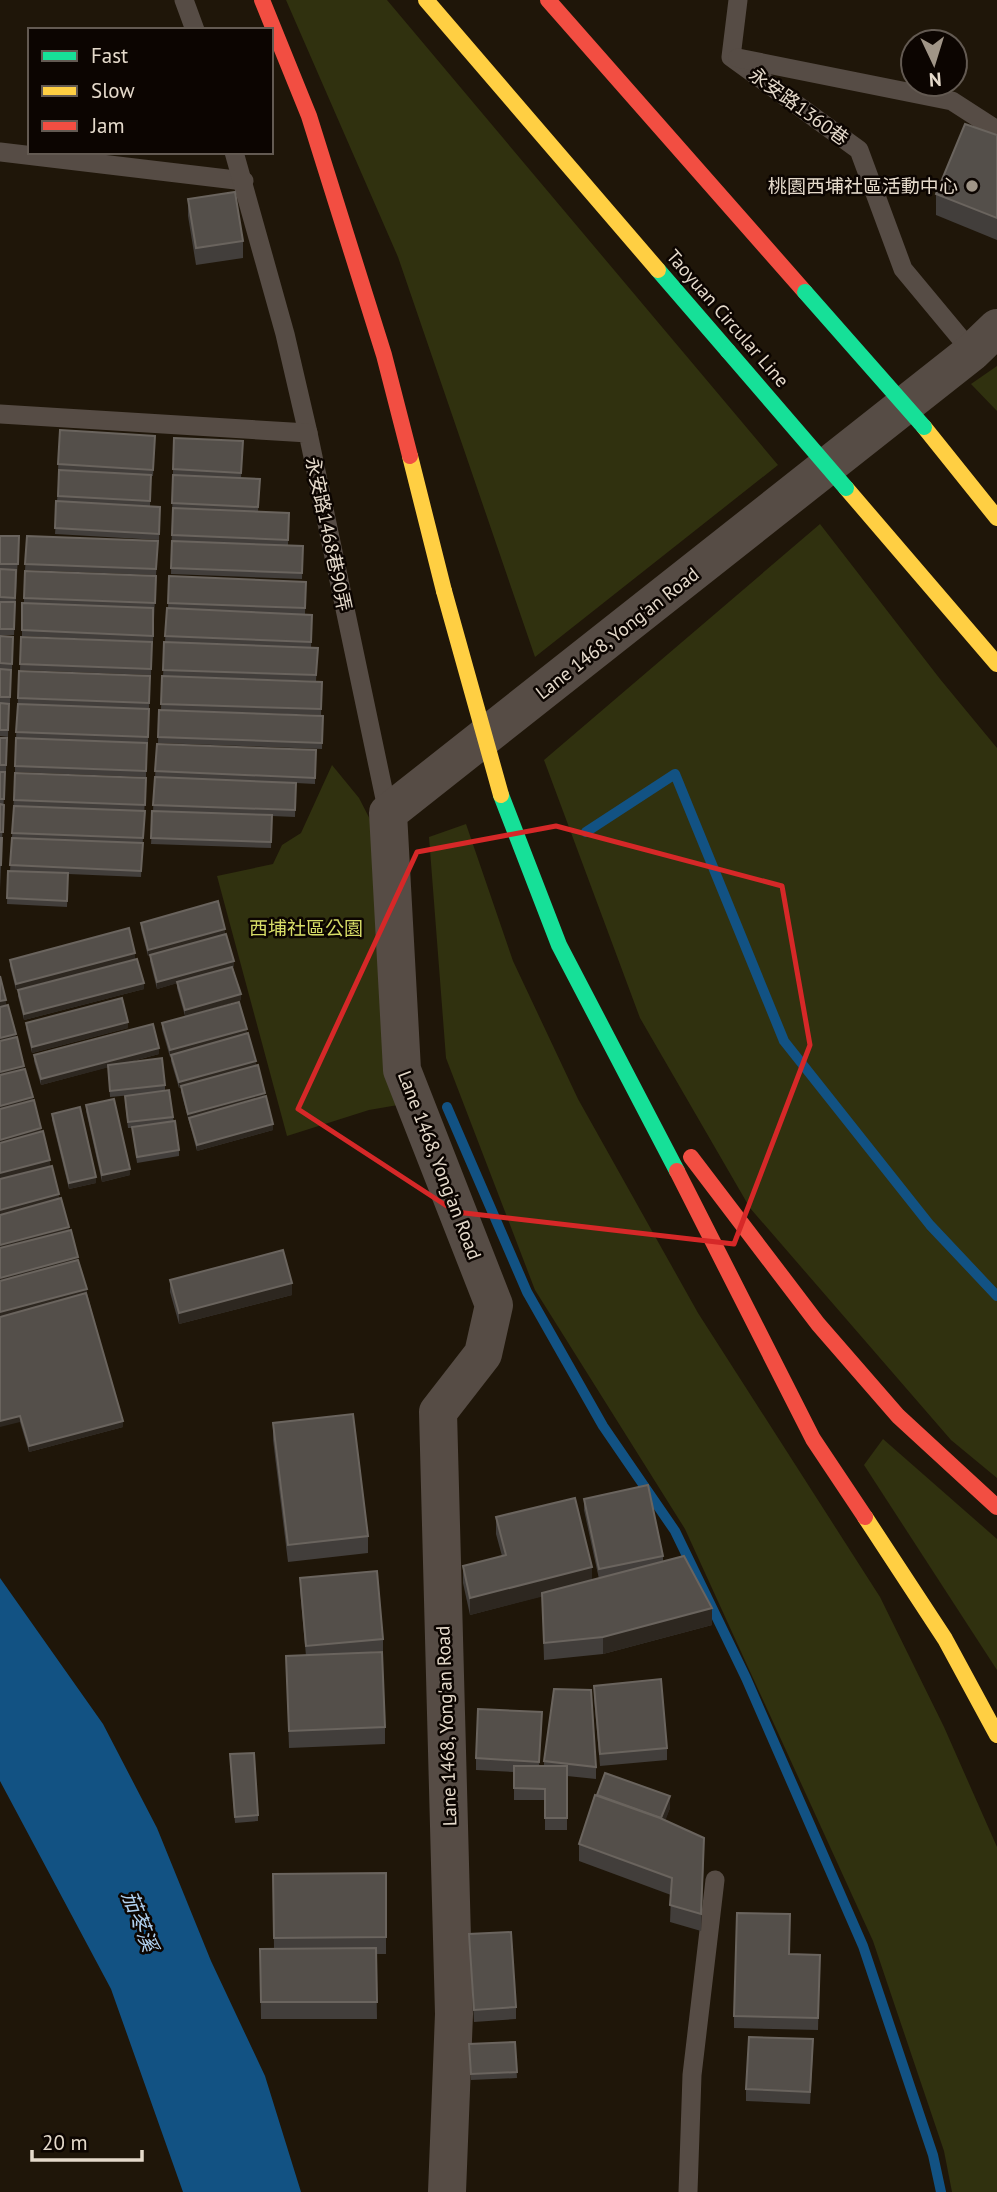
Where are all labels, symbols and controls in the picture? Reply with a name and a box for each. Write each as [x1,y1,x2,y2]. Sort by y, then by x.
legend [28,28,273,154]
north arrow [899,28,969,98]
text: Fast [91,42,128,69]
street label: 永安路1360巷 [744,62,854,150]
text: N [928,68,942,92]
text: Slow [91,77,135,104]
text: Jam [90,112,125,139]
place label: 桃園西埔社區活動中心 [768,174,958,198]
marker: 桃園西埔社區活動中心 [964,178,980,194]
street label: Taoyuan Circular Line [662,244,794,392]
street label: 永安路1468巷90弄 [301,455,357,613]
street label: Lane 1468, Yong'an Road [531,562,703,704]
park label: 西埔社區公園 [249,916,363,940]
street label: Lane 1468, Yong'an Road [393,1067,487,1263]
street label: Lane 1468, Yong'an Road [431,1625,461,1827]
water label: 茄苳溪 [116,1887,165,1958]
scale bar [32,2118,142,2162]
text: 20 m [42,2129,88,2156]

